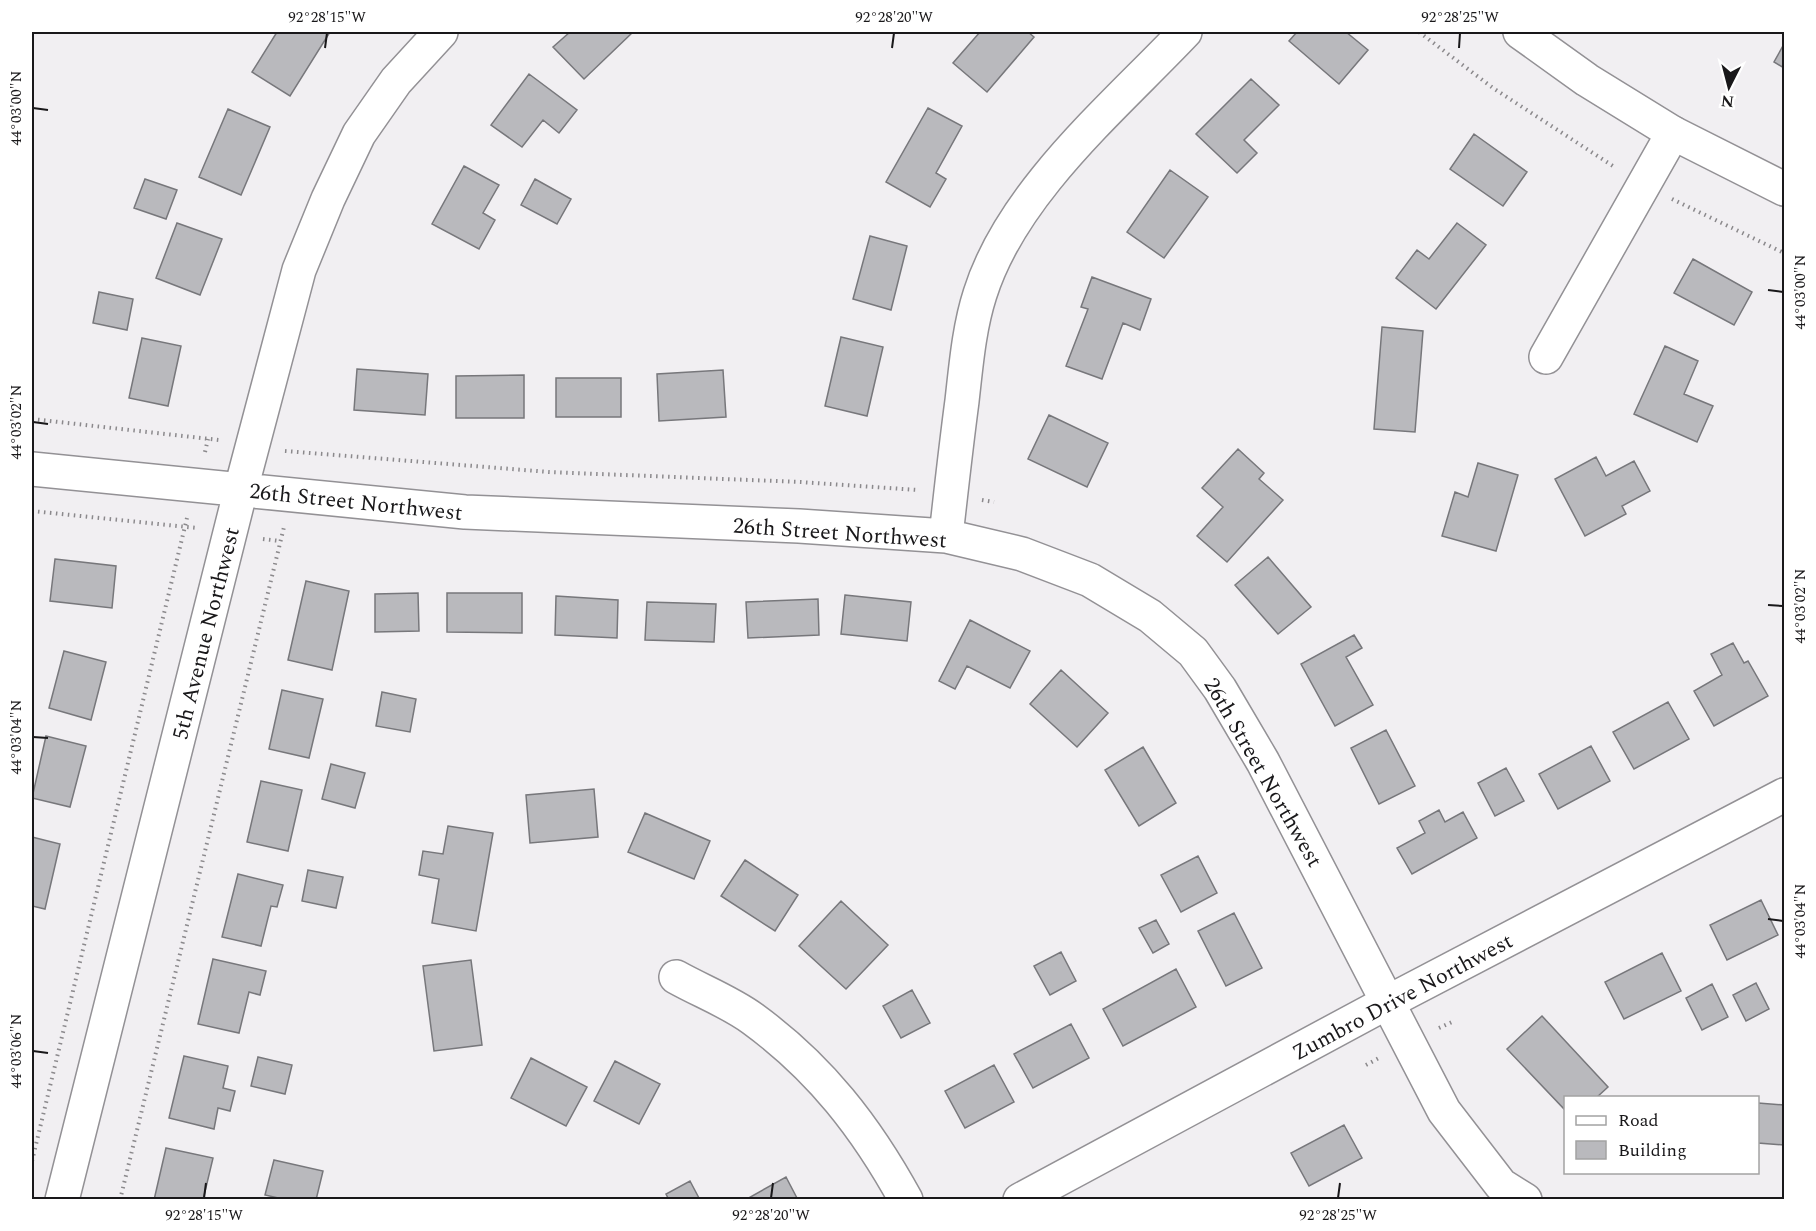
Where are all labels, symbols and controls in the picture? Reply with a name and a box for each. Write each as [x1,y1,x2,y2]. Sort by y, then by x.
text: 92°28'15"W [288,6,366,29]
text: 92°28'20"W [855,6,933,29]
text: 92°28'25"W [1421,6,1499,29]
north arrow [1699,57,1759,117]
text: 44°03'00"N [5,70,28,146]
text: N [1720,88,1735,114]
text: 44°03'00"N [1789,254,1812,330]
text: 44°03'02"N [5,384,28,460]
street label: 26th Street Northwest [248,475,464,530]
street label: 26th Street Northwest [732,510,948,557]
street label: 5th Avenue Northwest [164,523,249,743]
text: 44°03'02"N [1789,568,1812,644]
street label: 26th Street Northwest [1195,672,1331,874]
text: 44°03'04"N [5,699,28,775]
text: 44°03'04"N [1789,883,1812,959]
street label: Zumbro Drive Northwest [1286,925,1519,1070]
text: 44°03'06"N [5,1013,28,1089]
legend [1564,1096,1759,1174]
text: Road [1618,1107,1659,1134]
text: Building [1618,1137,1687,1164]
text: 92°28'15"W [165,1204,243,1227]
text: 92°28'20"W [732,1204,810,1227]
text: 92°28'25"W [1299,1204,1377,1227]

